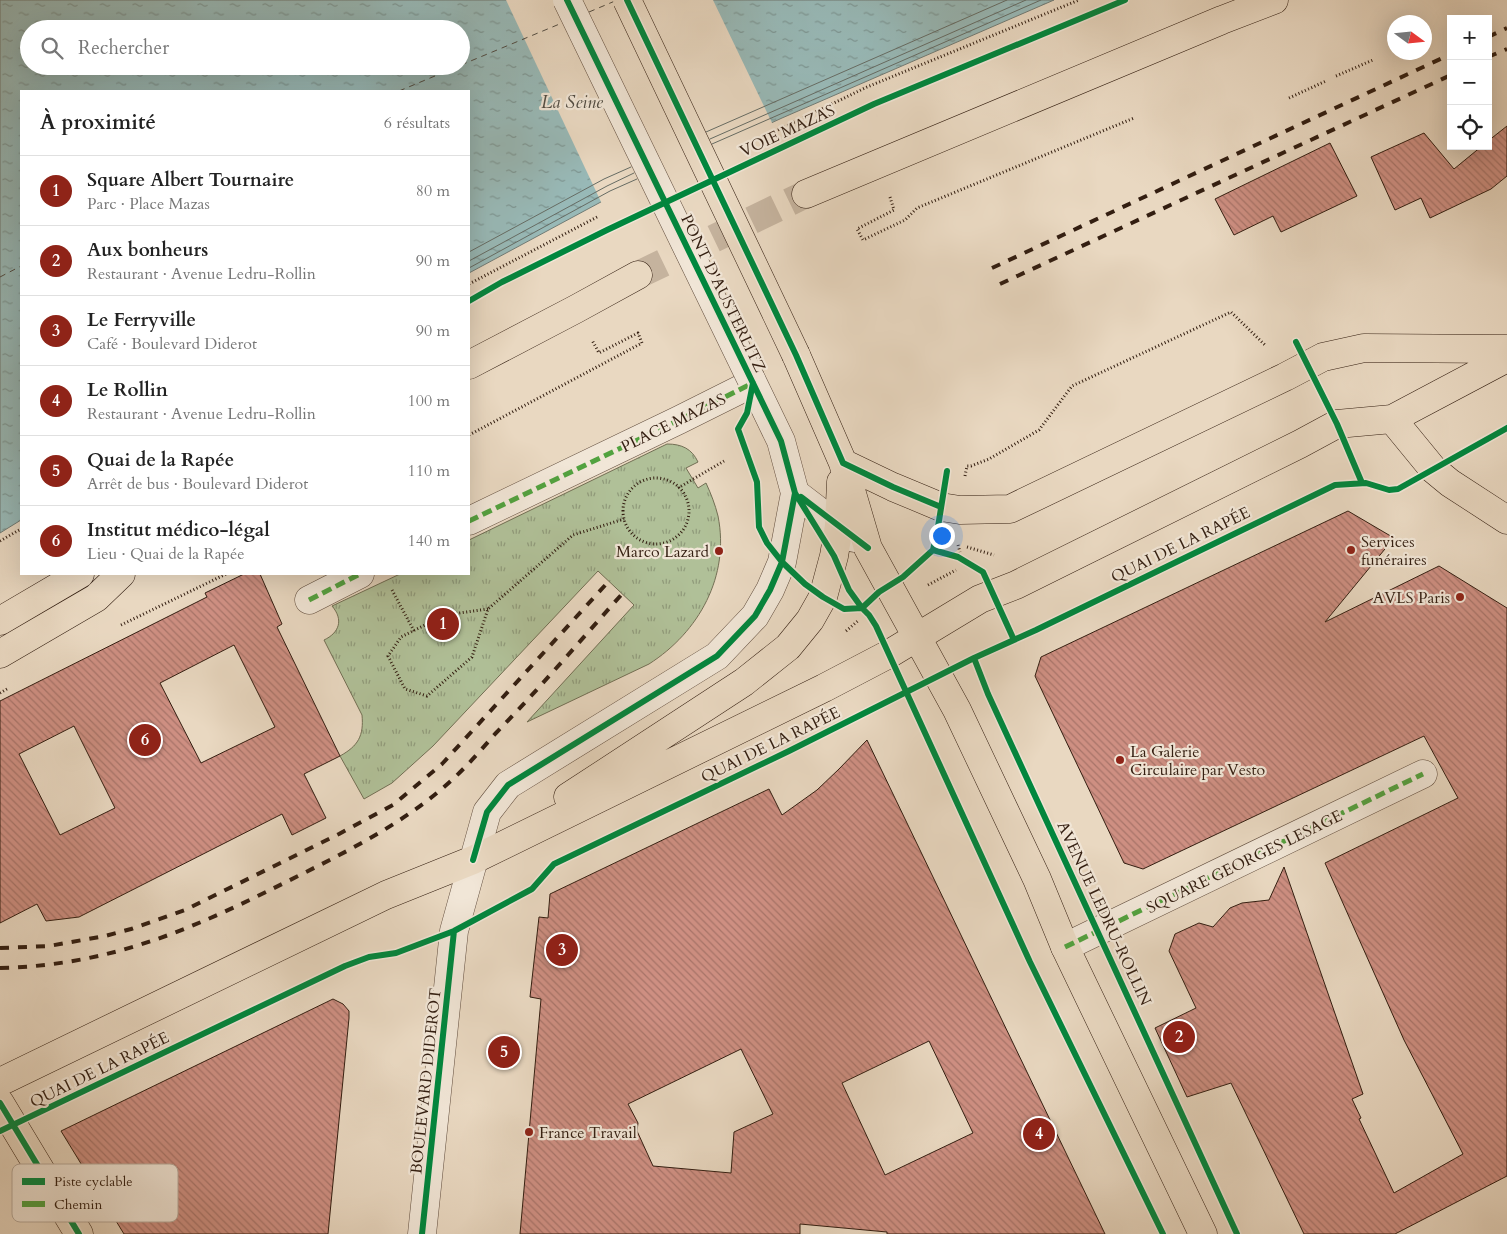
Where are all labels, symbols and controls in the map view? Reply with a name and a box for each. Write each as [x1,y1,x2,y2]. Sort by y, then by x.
north arrow [1387,15,1432,60]
map controls [1447,15,1492,150]
button: + [1447,15,1492,60]
search box [20,20,470,75]
icon: search [38,34,66,62]
text: Rechercher [78,35,169,61]
button: − [1447,60,1492,105]
water label: La Seine [541,90,604,115]
street label: VOIE MAZAS [736,99,839,163]
button: locate [1447,105,1492,150]
text: À proximité [40,108,156,137]
text: 6 résultats [384,112,450,134]
text: Square Albert Tournaire [87,167,294,193]
text: 1 [52,180,60,202]
text: 80 m [416,180,450,202]
text: Parc · Place Mazas [87,193,210,215]
street label: PONT D'AUSTERLITZ [675,211,771,376]
text: Aux bonheurs [87,237,208,263]
text: 2 [52,250,60,272]
text: 90 m [416,250,450,272]
text: Restaurant · Avenue Ledru-Rollin [87,263,316,285]
text: Le Ferryville [87,307,196,333]
text: 3 [52,320,60,342]
text: 90 m [416,320,450,342]
text: Café · Boulevard Diderot [87,333,257,355]
text: Le Rollin [87,377,168,403]
street label: PLACE MAZAS [617,388,730,458]
text: 4 [52,390,60,412]
text: 100 m [408,390,450,412]
text: Restaurant · Avenue Ledru-Rollin [87,403,316,425]
text: Quai de la Rapée [87,447,234,473]
text: 5 [52,460,60,482]
text: 110 m [408,460,450,482]
text: Arrêt de bus · Boulevard Diderot [87,473,308,495]
street label: QUAI DE LA RAPÉE [1107,502,1254,588]
text: Institut médico-légal [87,517,270,543]
your location [929,523,955,549]
text: 6 [52,530,60,552]
text: 140 m [408,530,450,552]
place label: Services funéraires [1361,531,1427,571]
place label: Marco Lazard [616,541,709,563]
text: Lieu · Quai de la Rapée [87,543,245,565]
marker: Services funéraires [1345,544,1357,556]
marker: Marco Lazard [713,545,725,557]
place label: AVLS Paris [1373,587,1450,609]
marker: AVLS Paris [1454,591,1466,603]
pin: 1 [427,605,459,643]
street label: QUAI DE LA RAPÉE [697,702,844,788]
pin: 6 [129,721,161,759]
place label: La Galerie Circulaire par Vesto [1130,741,1266,781]
marker: La Galerie Circulaire par Vesto [1114,754,1126,766]
street label: SQUARE GEORGES LESAGE [1143,805,1346,919]
street label: AVENUE LEDRU-ROLLIN [1052,818,1157,1010]
pin: 3 [546,931,578,969]
street label: BOULEVARD DIDEROT [405,987,447,1175]
pin: 2 [1163,1018,1195,1056]
street label: QUAI DE LA RAPÉE [26,1027,173,1113]
pin: 5 [488,1033,520,1071]
pin: 4 [1023,1115,1055,1153]
place label: France Travail [539,1122,637,1144]
marker: France Travail [523,1126,535,1138]
legend [12,1164,178,1222]
text: Piste cyclable [54,1172,133,1191]
text: Chemin [54,1195,103,1214]

